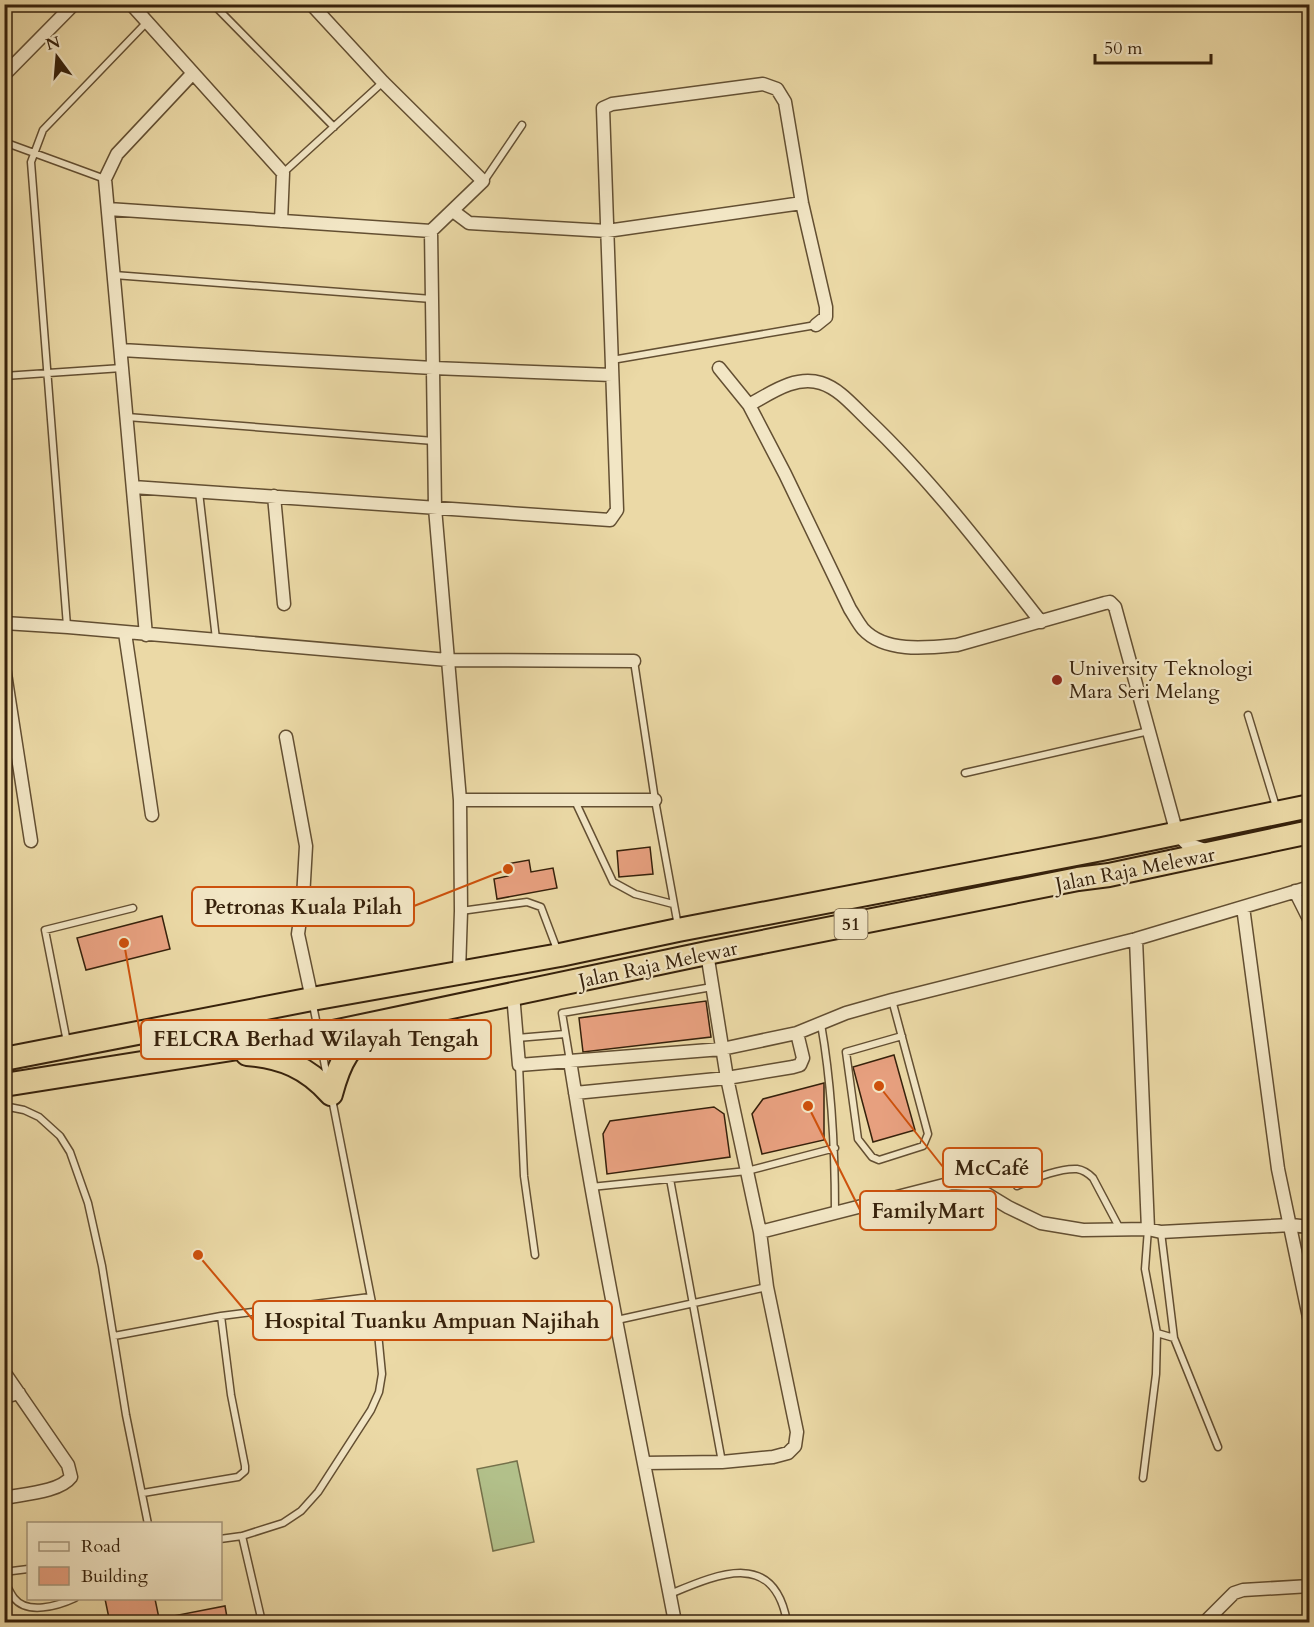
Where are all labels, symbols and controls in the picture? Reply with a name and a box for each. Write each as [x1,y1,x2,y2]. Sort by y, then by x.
north arrow [27,27,87,87]
scale bar [1095,27,1210,65]
text: N [43,31,63,56]
text: 50 m [1104,36,1143,61]
place label: University Teknologi Mara Seri Melang [1069,655,1253,705]
marker: University Teknologi Mara Seri Melang [1050,673,1064,687]
street label: Jalan Raja Melewar [1050,841,1218,899]
callout: Petronas Kuala Pilah [192,887,414,926]
text: Petronas Kuala Pilah [204,893,402,922]
road number: 51 [834,909,868,939]
street label: Jalan Raja Melewar [573,934,741,995]
callout: FELCRA Berhad Wilayah Tengah [141,1020,491,1059]
text: FELCRA Berhad Wilayah Tengah [153,1025,479,1054]
callout: McCafé [943,1148,1042,1187]
text: McCafé [955,1154,1029,1183]
callout: FamilyMart [860,1191,996,1230]
text: FamilyMart [872,1197,985,1226]
callout: Hospital Tuanku Ampuan Najihah [253,1301,612,1340]
text: Hospital Tuanku Ampuan Najihah [264,1307,600,1336]
legend [27,1522,222,1600]
text: Road [81,1534,121,1559]
text: Building [81,1564,149,1589]

